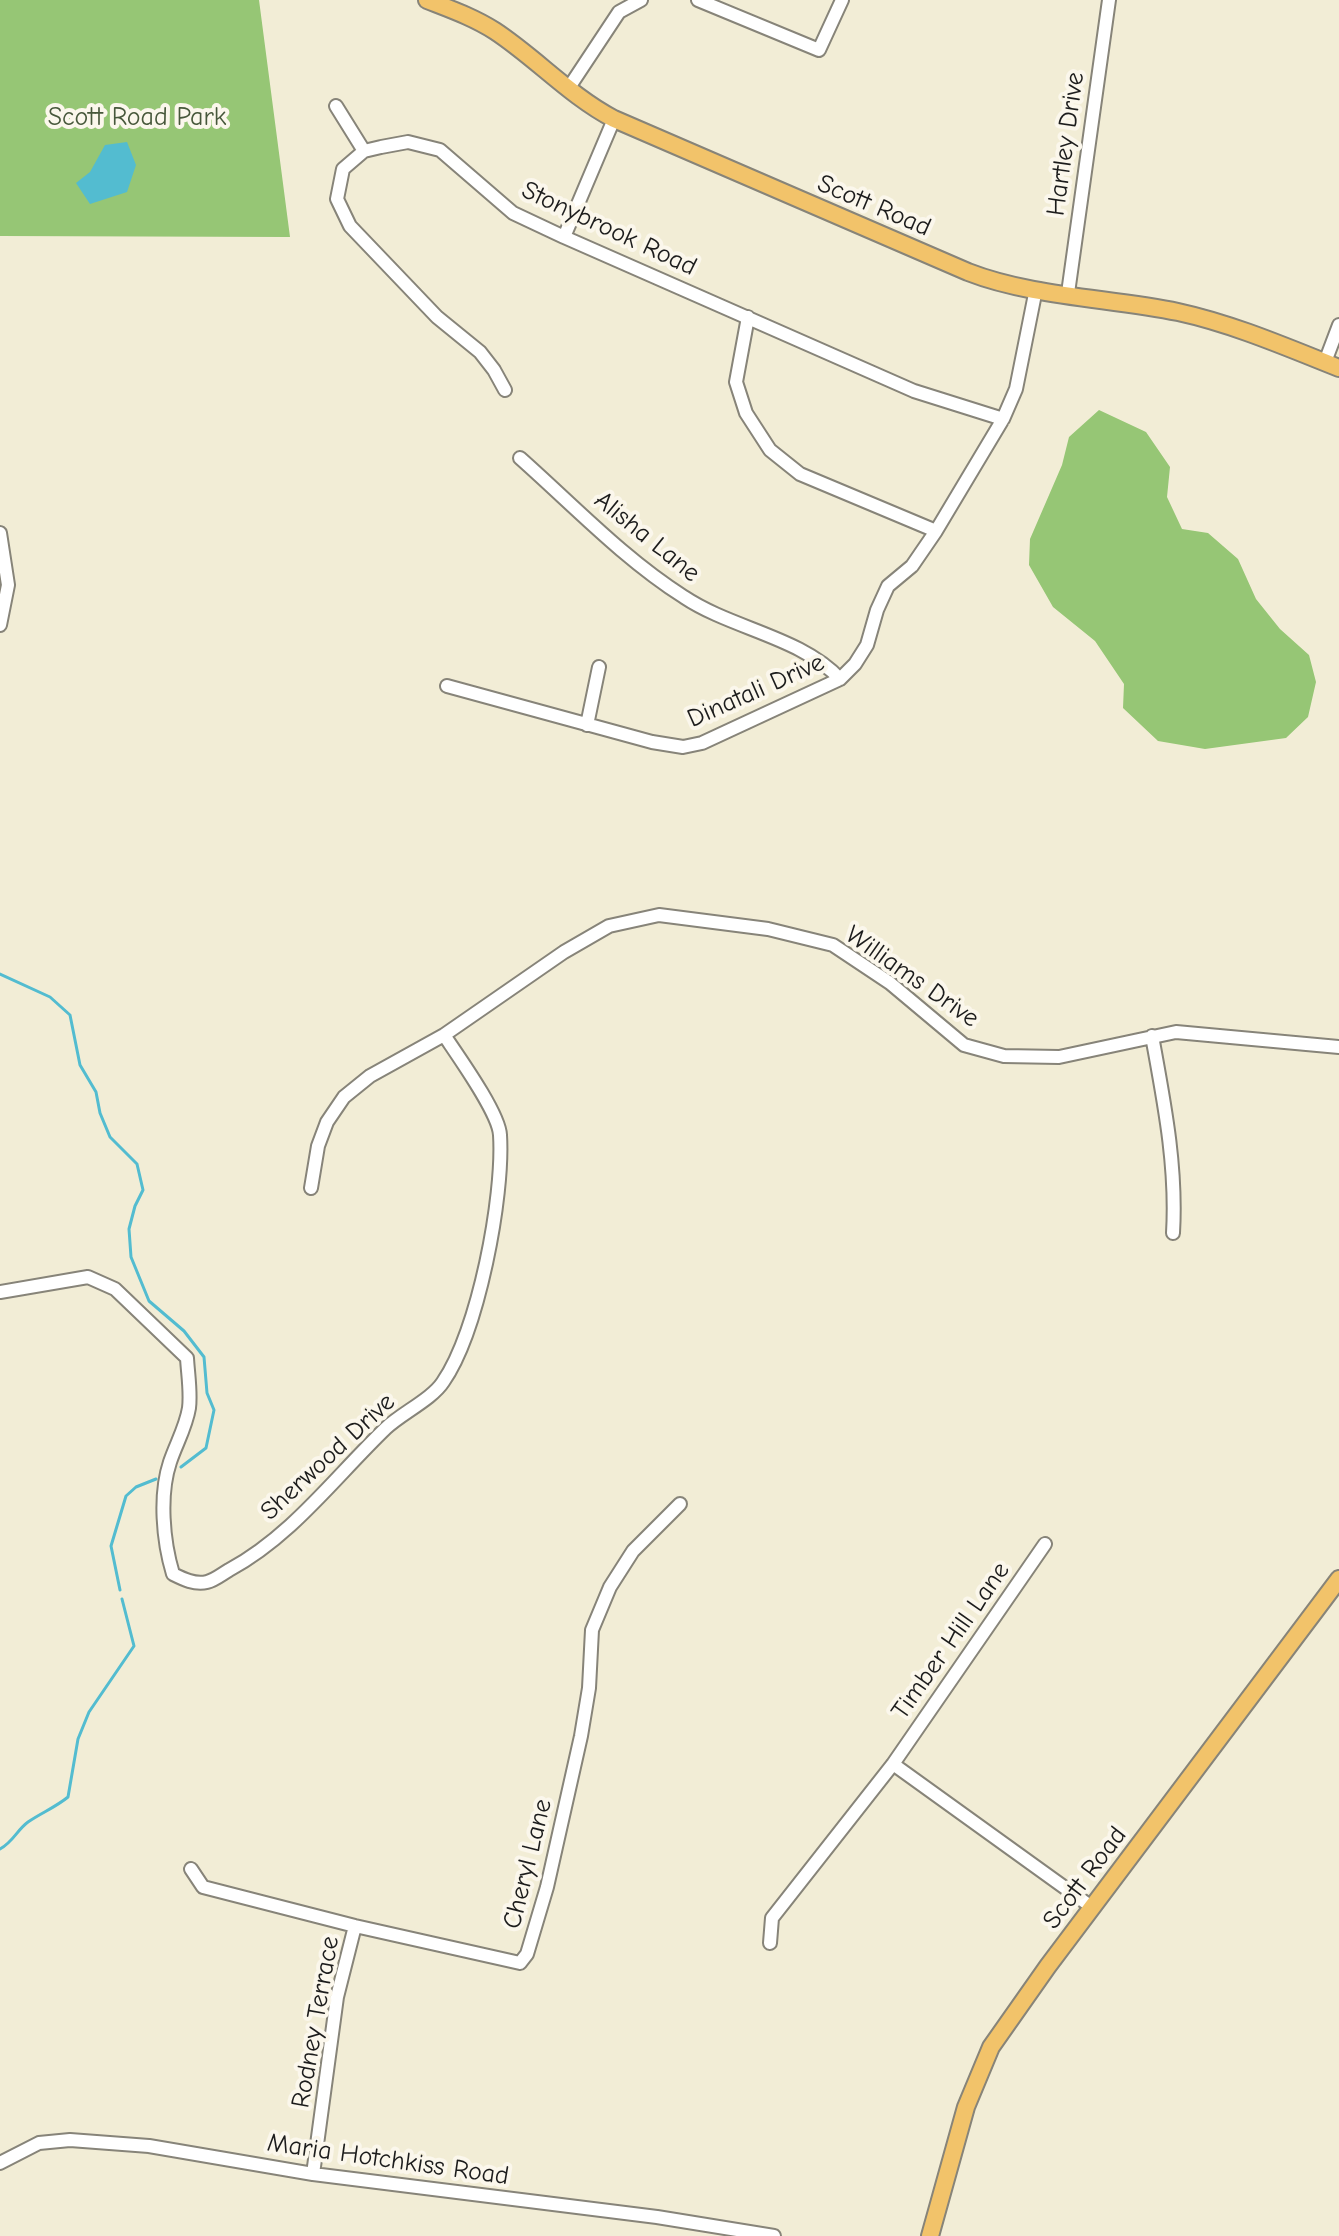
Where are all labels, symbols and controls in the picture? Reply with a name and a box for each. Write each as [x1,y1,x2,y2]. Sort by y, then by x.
street label: Hartley Drive [1040,70,1092,218]
park label: Scott Road Park [48,102,226,134]
street label: Scott Road [813,168,935,244]
street label: Stonybrook Road [517,175,701,283]
street label: Alisha Lane [588,485,706,589]
street label: Dinatali Drive [683,647,829,735]
street label: Williams Drive [839,919,985,1035]
street label: Sherwood Drive [254,1387,402,1527]
street label: Timber Hill Lane [885,1556,1017,1726]
street label: Cheryl Lane [497,1796,559,1932]
street label: Scott Road [1036,1821,1134,1935]
street label: Rodney Terrace [286,1934,346,2110]
street label: Maria Hotchkiss Road [265,2128,511,2192]

